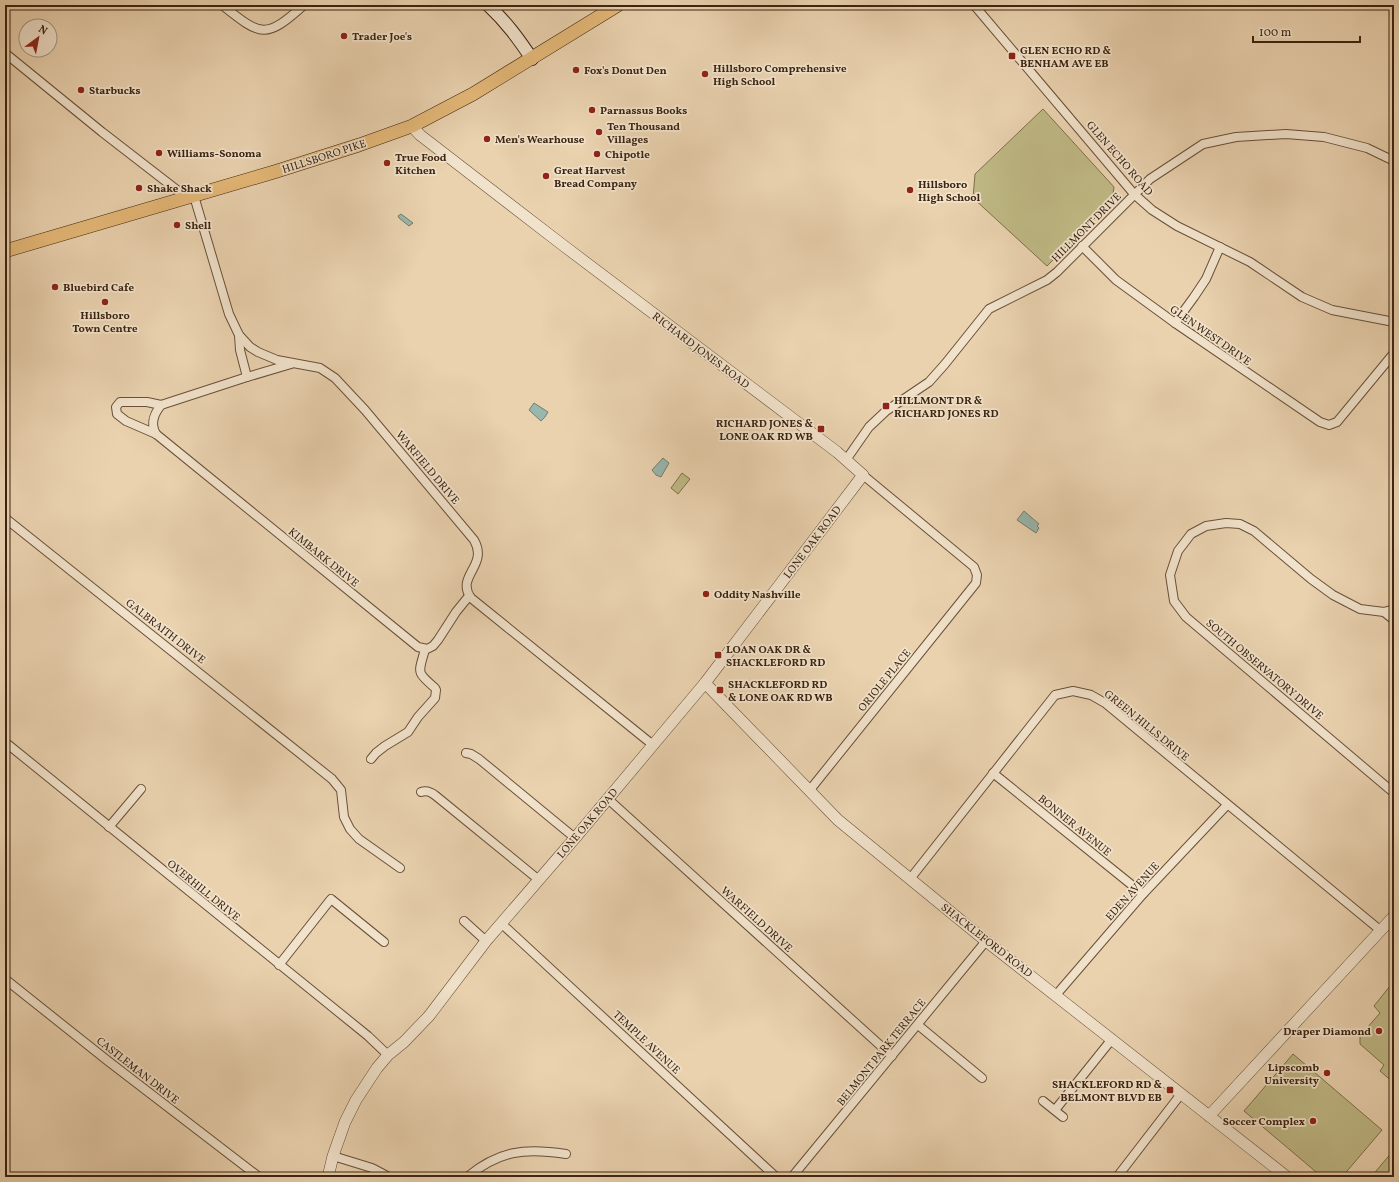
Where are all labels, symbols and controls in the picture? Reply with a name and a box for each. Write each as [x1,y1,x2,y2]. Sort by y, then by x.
north arrow [18,18,58,58]
scale bar [1253,18,1360,44]
text: N [35,22,50,39]
text: 100 m [1259,25,1292,41]
place label: Trader Joe's [352,30,412,45]
marker: Trader Joe's [339,31,349,41]
place label: GLEN ECHO RD & BENHAM AVE EB [1020,44,1111,72]
marker: GLEN ECHO RD & BENHAM AVE EB [1007,51,1017,61]
place label: Hillsboro Comprehensive High School [713,62,847,90]
place label: Fox's Donut Den [584,64,667,79]
marker: Fox's Donut Den [571,65,581,75]
marker: Hillsboro Comprehensive High School [700,69,710,79]
place label: Starbucks [89,84,141,99]
marker: Starbucks [76,85,86,95]
place label: Parnassus Books [600,104,687,119]
marker: Parnassus Books [587,105,597,115]
street label: GLEN ECHO ROAD [1082,118,1156,200]
place label: Ten Thousand Villages [607,120,680,148]
marker: Ten Thousand Villages [594,127,604,137]
place label: Men's Wearhouse [495,133,585,148]
marker: Men's Wearhouse [482,134,492,144]
street label: HILLSBORO PIKE [280,137,369,178]
place label: Williams-Sonoma [167,147,262,162]
marker: Williams-Sonoma [154,148,164,158]
place label: Chipotle [605,148,650,163]
marker: Chipotle [592,149,602,159]
place label: True Food Kitchen [395,151,447,179]
marker: True Food Kitchen [382,158,392,168]
place label: Great Harvest Bread Company [554,164,638,192]
marker: Great Harvest Bread Company [541,171,551,181]
place label: Hillsboro High School [918,178,981,206]
place label: Shake Shack [147,182,212,197]
marker: Shake Shack [134,183,144,193]
marker: Hillsboro High School [905,185,915,195]
street label: HILLMONT DRIVE [1049,190,1125,266]
place label: Shell [185,219,211,234]
marker: Shell [172,220,182,230]
place label: Bluebird Cafe [63,281,134,296]
marker: Bluebird Cafe [50,282,60,292]
marker: Hillsboro Town Centre [100,297,110,307]
street label: GLEN WEST DRIVE [1167,303,1254,370]
place label: Hillsboro Town Centre [72,309,138,337]
street label: RICHARD JONES ROAD [648,310,752,393]
place label: HILLMONT DR & RICHARD JONES RD [894,394,999,422]
marker: HILLMONT DR & RICHARD JONES RD [881,401,891,411]
place label: RICHARD JONES & LONE OAK RD WB [716,417,813,445]
marker: RICHARD JONES & LONE OAK RD WB [816,424,826,434]
street label: WARFIELD DRIVE [392,428,462,508]
street label: LONE OAK ROAD [781,503,846,582]
street label: KIMBARK DRIVE [285,525,362,592]
place label: Oddity Nashville [714,588,801,603]
marker: Oddity Nashville [701,589,711,599]
street label: GALBRAITH DRIVE [122,596,208,668]
street label: SOUTH OBSERVATORY DRIVE [1202,616,1326,724]
place label: LOAN OAK DR & SHACKLEFORD RD [726,643,825,671]
street label: ORIOLE PLACE [855,646,915,715]
marker: LOAN OAK DR & SHACKLEFORD RD [713,650,723,660]
place label: SHACKLEFORD RD & LONE OAK RD WB [728,678,833,706]
marker: SHACKLEFORD RD & LONE OAK RD WB [715,685,725,695]
street label: GREEN HILLS DRIVE [1100,687,1192,765]
street label: LONE OAK ROAD [554,786,622,862]
street label: BONNER AVENUE [1034,792,1114,861]
street label: OVERHILL DRIVE [163,857,243,926]
street label: EDEN AVENUE [1103,859,1164,925]
street label: WARFIELD DRIVE [717,884,795,957]
street label: SHACKLEFORD ROAD [937,901,1035,982]
street label: BELMONT PARK TERRACE [834,996,930,1110]
street label: TEMPLE AVENUE [609,1008,683,1078]
place label: Draper Diamond [1283,1025,1371,1040]
marker: Draper Diamond [1374,1026,1384,1036]
street label: CASTLEMAN DRIVE [93,1034,182,1108]
place label: Lipscomb University [1264,1061,1320,1089]
marker: Lipscomb University [1322,1068,1332,1078]
place label: SHACKLEFORD RD & BELMONT BLVD EB [1052,1078,1162,1106]
marker: SHACKLEFORD RD & BELMONT BLVD EB [1165,1085,1175,1095]
place label: Soccer Complex [1223,1115,1305,1130]
marker: Soccer Complex [1308,1116,1318,1126]

